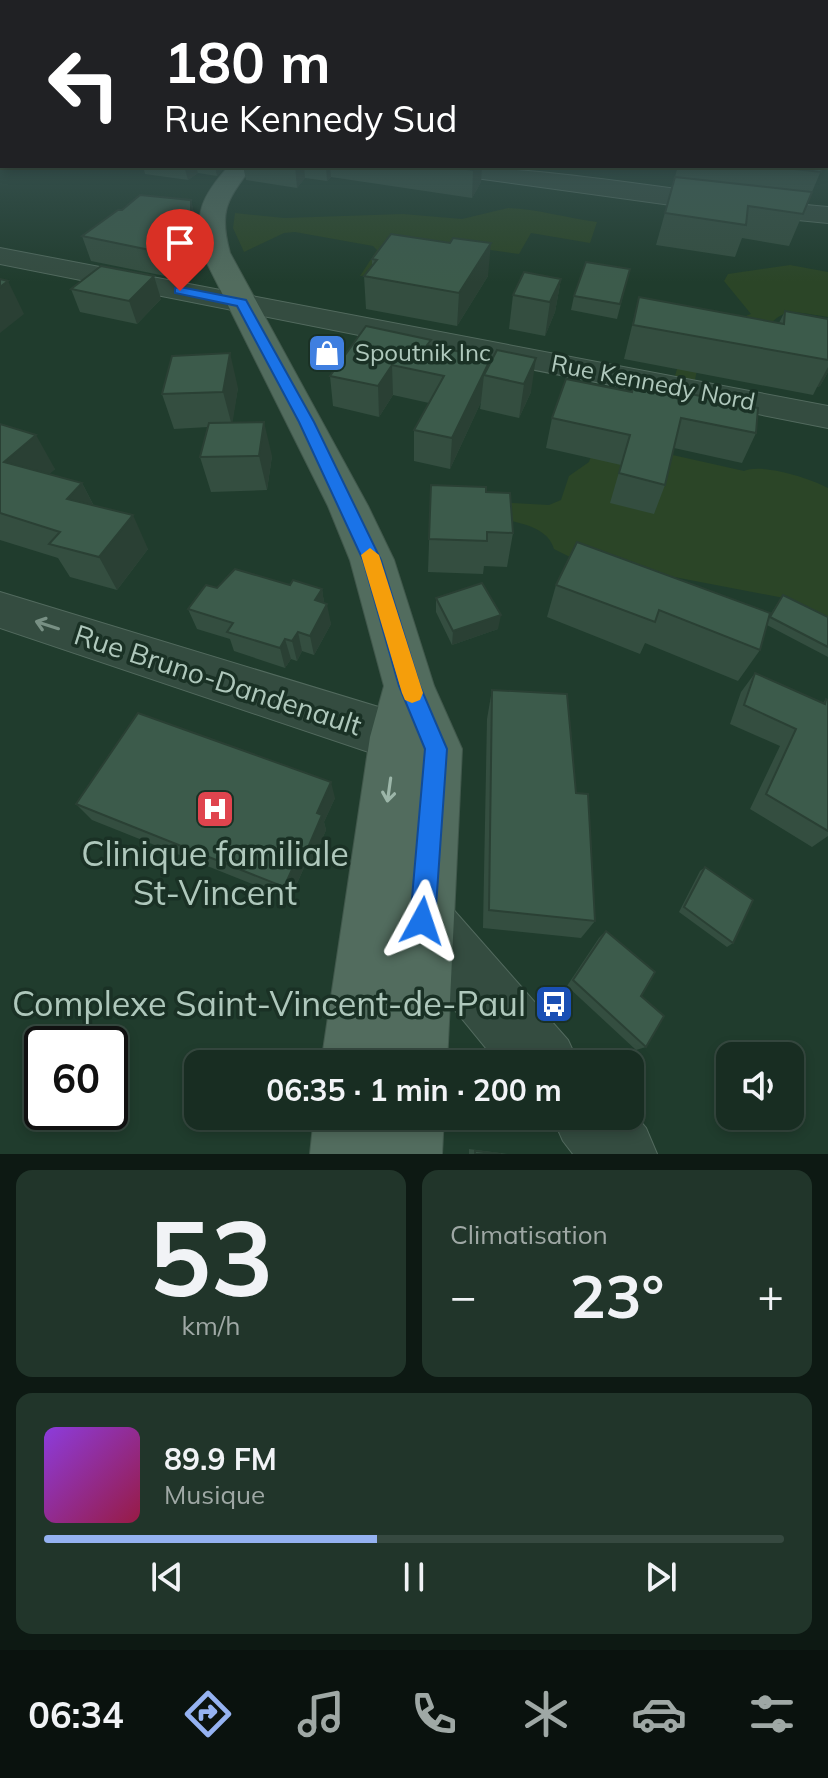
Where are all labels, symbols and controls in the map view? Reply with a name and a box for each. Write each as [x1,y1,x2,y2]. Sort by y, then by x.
text: 180 m [164,27,331,97]
icon: left [32,32,136,136]
text: Rue Kennedy Sud [164,96,457,141]
pin [146,209,214,291]
icon: arrive [158,221,202,265]
shop icon: Spoutnik Inc [306,332,348,374]
place label: Spoutnik Inc [355,337,491,367]
street label: Rue Kennedy Nord [549,348,758,416]
street label: Rue Bruno-Dandenault [70,616,367,743]
one-way arrow [35,617,60,632]
one-way arrow [381,776,396,803]
hospital icon: Clinique familiale St-Vincent [194,788,236,830]
place label: Clinique familiale St-Vincent [81,832,349,914]
position arrow [380,879,464,963]
place label: Complexe Saint-Vincent-de-Paul [12,982,526,1025]
bus stop icon: Complexe Saint-Vincent-de-Paul [533,983,575,1025]
speed limit sign: 60 [24,1026,128,1130]
map controls [716,1042,804,1130]
button: sound [716,1042,804,1130]
text: 06:35 · 1 min · 200 m [266,1071,562,1109]
text: 53 [149,1191,273,1322]
text: Climatisation [450,1218,608,1251]
text: 23° [570,1258,664,1333]
text: − [450,1268,476,1323]
text: + [758,1268,784,1323]
text: km/h [182,1309,240,1342]
text: 89.9 FM [164,1440,277,1478]
text: Musique [164,1478,265,1511]
icon: previous [145,1555,189,1599]
icon: pause [392,1555,436,1599]
icon: next [639,1555,683,1599]
icon: directions [180,1686,236,1742]
icon: music [293,1686,349,1742]
icon: phone [406,1686,462,1742]
icon: climate [518,1686,574,1742]
icon: car [631,1686,687,1742]
icon: filters [744,1686,800,1742]
text: 06:34 [28,1692,124,1737]

